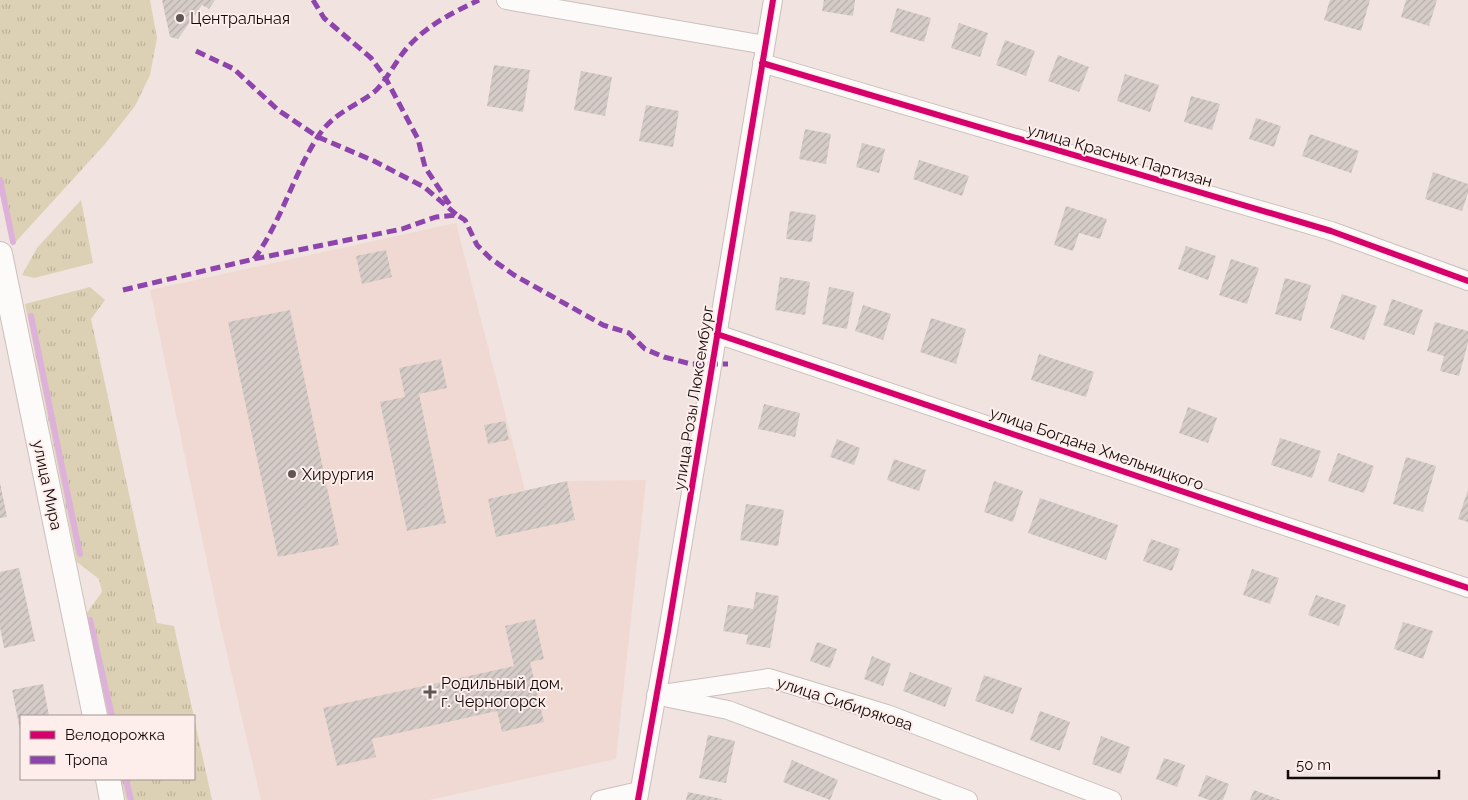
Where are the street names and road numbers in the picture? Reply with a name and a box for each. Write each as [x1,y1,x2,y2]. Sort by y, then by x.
street label: улица Красных Партизан [1025,120,1215,191]
street label: улица Розы Люксембург [669,304,718,492]
street label: улица Богдана Хмельницкого [987,403,1206,494]
street label: улица Мира [29,438,66,532]
street label: улица Сибирякова [774,673,915,734]

